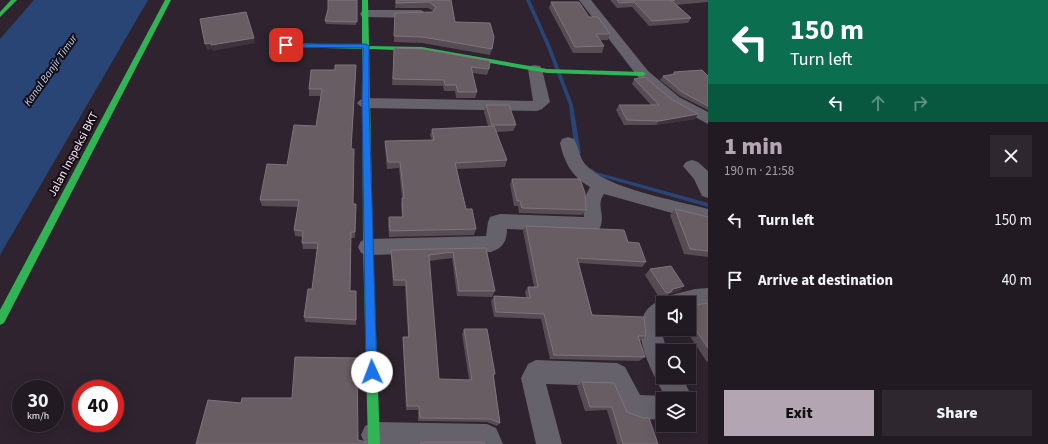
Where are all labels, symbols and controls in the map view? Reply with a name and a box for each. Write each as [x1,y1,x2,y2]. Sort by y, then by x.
text: 150 m [790,10,864,50]
icon: left [724,16,776,68]
pin [269,28,303,62]
water label: Kanal Banjir Timur [20,31,81,109]
icon: arrive [275,34,297,56]
text: Turn left [790,47,852,72]
icon: left [825,92,847,114]
icon: ahead [867,92,889,114]
icon: right [909,92,931,114]
street label: Jalan Inspeksi BKT [44,108,103,200]
text: 1 min [724,129,783,164]
button: close [990,135,1032,177]
text: 190 m · 21:58 [724,162,794,180]
icon: left [724,209,746,231]
text: Turn left [758,210,814,231]
text: 150 m [994,210,1032,231]
icon: arrive [724,269,746,291]
text: Arrive at destination [758,270,893,291]
text: 40 m [1002,270,1032,291]
map controls [656,296,696,432]
button: sound [656,296,696,336]
button: search [656,344,696,384]
position arrow [351,351,393,393]
speed limit sign: 40 [72,380,124,432]
text: 30 [27,387,49,415]
button: Exit [724,390,874,436]
button: Share [882,390,1032,436]
button: layers [656,392,696,432]
text: km/h [27,409,49,423]

